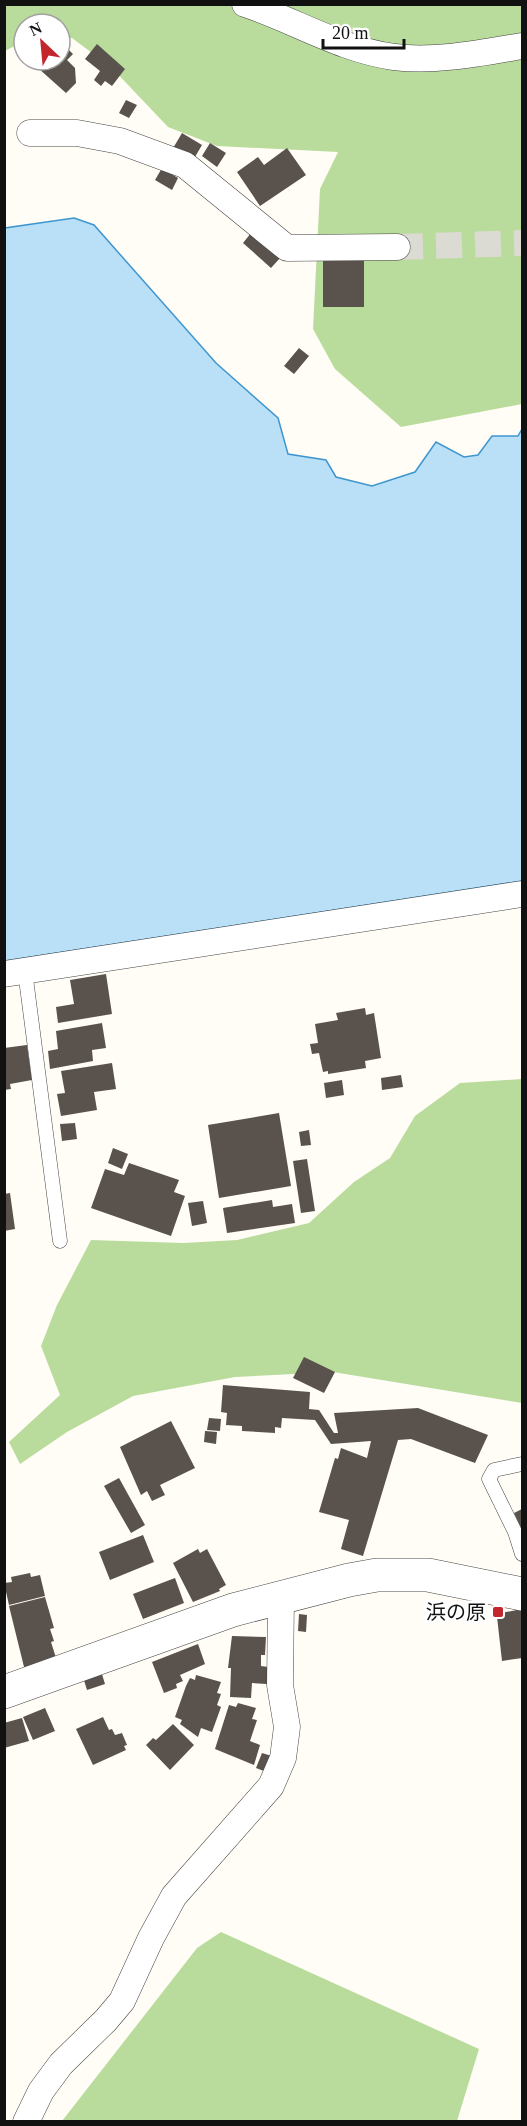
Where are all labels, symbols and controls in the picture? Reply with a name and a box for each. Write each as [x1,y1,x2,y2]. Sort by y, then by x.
north arrow [12,12,72,72]
scale bar [323,12,404,50]
text: N [27,19,45,39]
text: 20 m [332,23,369,43]
place label: 浜の原 [426,1601,486,1623]
marker: 浜の原 [491,1605,505,1619]

